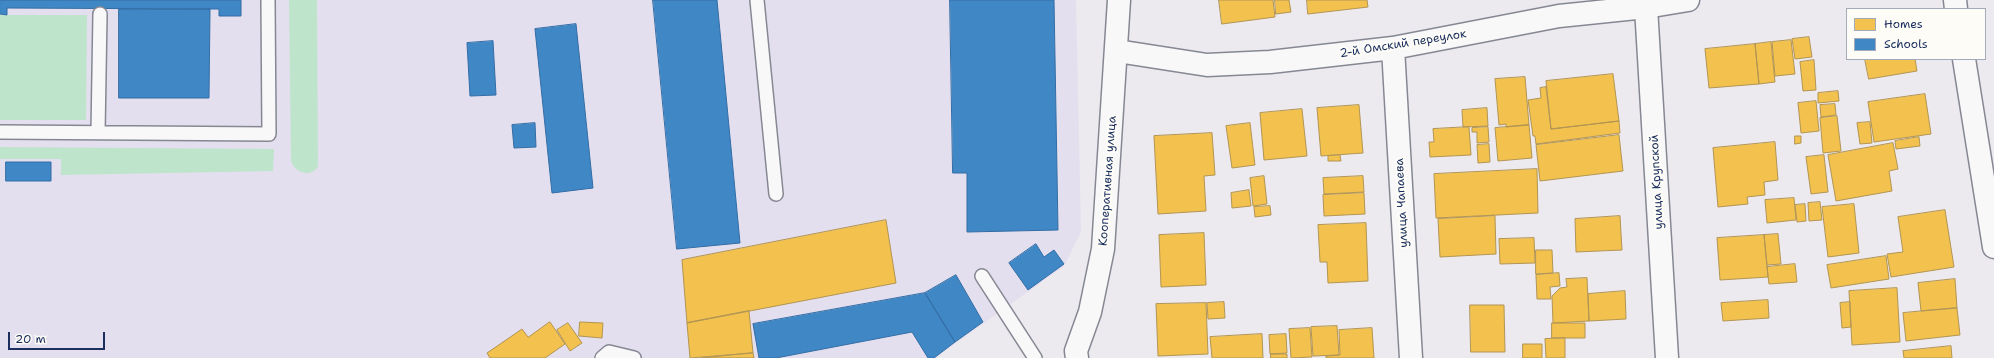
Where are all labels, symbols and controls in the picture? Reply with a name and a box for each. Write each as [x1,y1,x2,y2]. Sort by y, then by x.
legend [1846,8,1986,60]
text: Homes [1884,16,1923,32]
street label: 2-й Омский переулок [1339,27,1467,61]
text: Schools [1884,36,1928,52]
street label: Кооперативная улица [1096,115,1120,247]
street label: улица Крупской [1647,134,1667,230]
street label: улица Чапаева [1392,158,1412,248]
scale bar [10,324,107,350]
text: 20 m [15,331,46,347]

